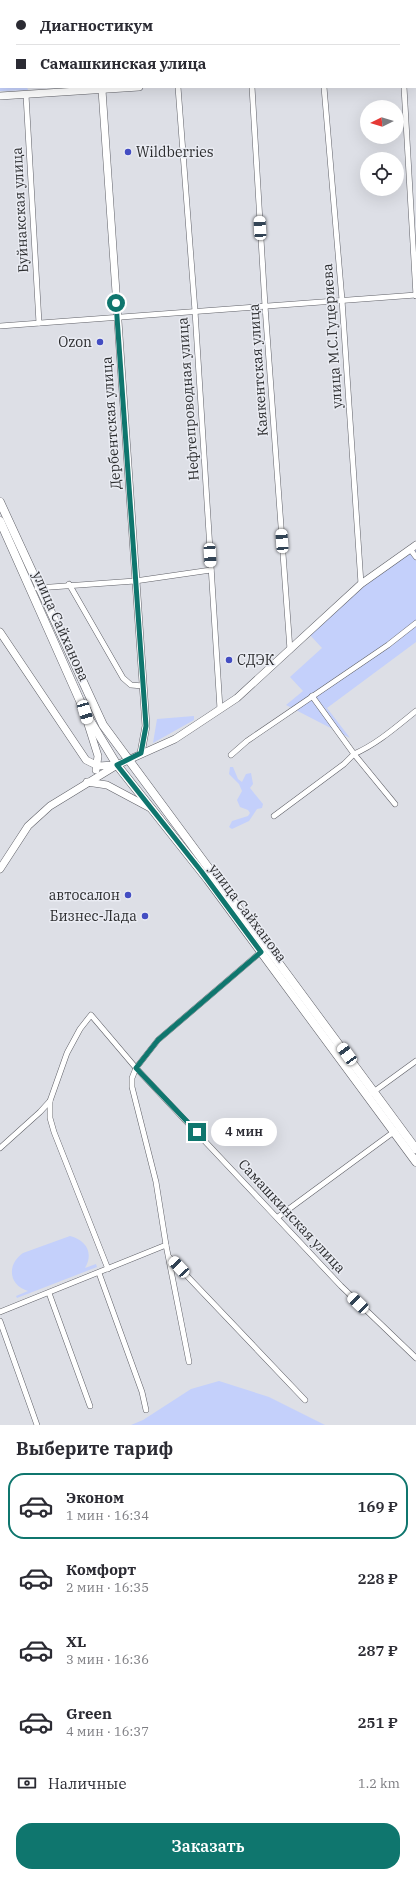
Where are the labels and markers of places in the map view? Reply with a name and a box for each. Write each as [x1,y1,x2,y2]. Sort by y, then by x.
place label: Wildberries [136,143,214,161]
marker: Wildberries [123,147,133,157]
place label: Ozon [58,333,92,351]
marker: Ozon [95,337,105,347]
place label: СДЭК [237,651,275,669]
marker: СДЭК [224,655,234,665]
place label: автосалон [49,886,120,904]
marker: автосалон [123,890,133,900]
place label: Бизнес-Лада [50,907,137,925]
marker: Бизнес-Лада [140,911,150,921]

